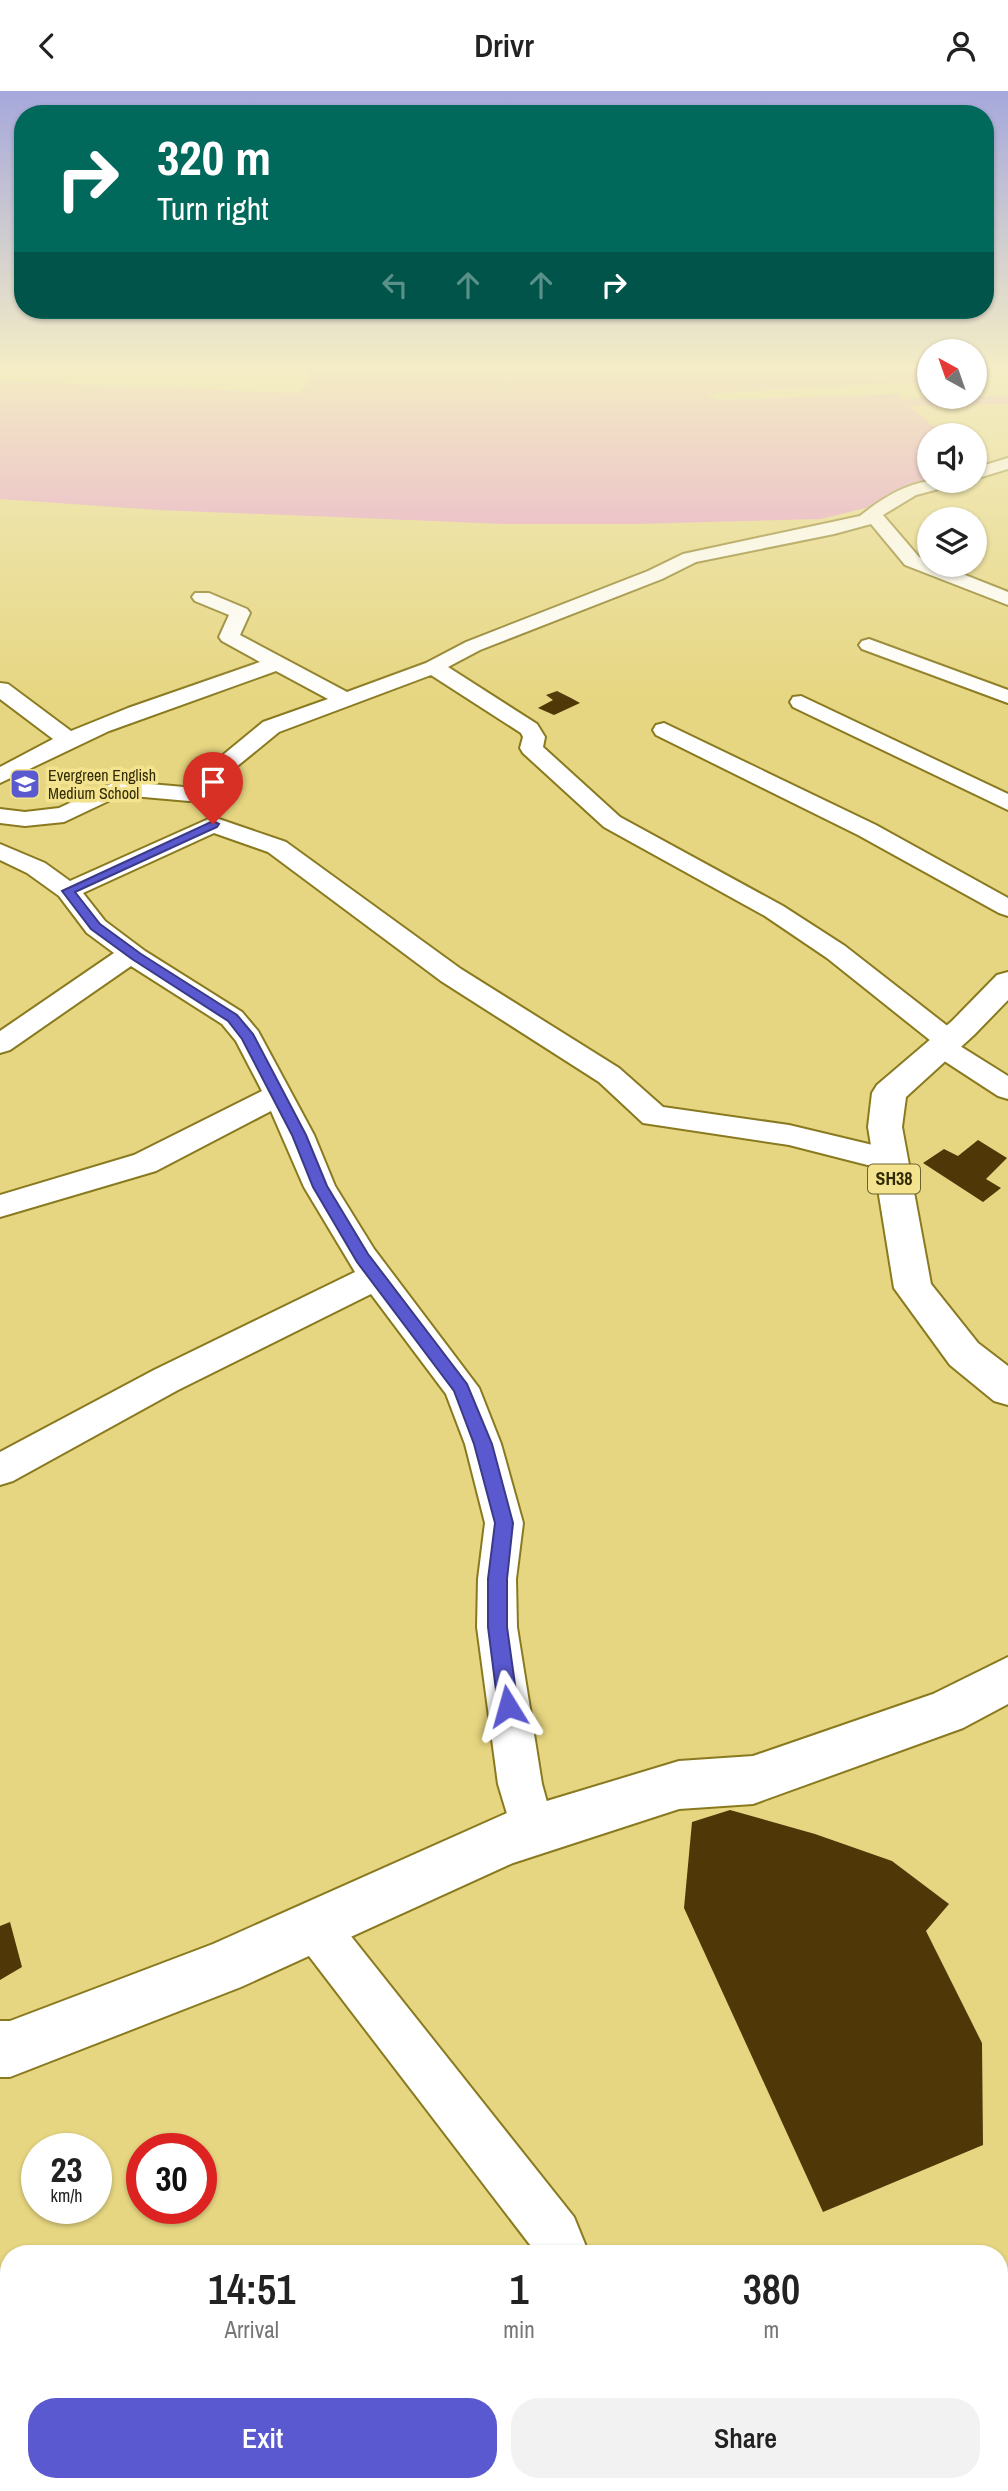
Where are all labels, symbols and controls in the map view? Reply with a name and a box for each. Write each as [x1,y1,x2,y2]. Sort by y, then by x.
text: Drivr [474,24,534,67]
icon: back [28,27,66,65]
icon: person [942,27,980,65]
text: 320 m [157,124,271,190]
icon: right [42,133,133,224]
text: Turn right [157,187,269,230]
icon: left [376,266,414,304]
icon: ahead [449,266,487,304]
icon: ahead [522,266,560,304]
icon: right [595,266,633,304]
north arrow [917,339,987,409]
map controls [917,339,987,577]
button: sound [917,423,987,493]
button: layers [917,507,987,577]
pin [183,752,243,824]
icon: arrive [194,763,232,801]
place label: Evergreen English Medium School [48,764,156,804]
school or university icon: Evergreen English Medium School [8,767,42,801]
road number: SH38 [868,1164,920,1193]
position arrow [471,1669,545,1743]
speed limit sign: 30 [126,2133,217,2224]
text: 23 [51,2146,82,2193]
text: km/h [51,2183,83,2208]
text: 14:51 [208,2261,295,2317]
text: 1 [509,2261,529,2317]
text: 380 [743,2261,800,2317]
text: Arrival [224,2314,279,2345]
text: min [503,2314,535,2345]
text: m [764,2314,779,2345]
button: Exit [28,2398,497,2478]
button: Share [511,2398,980,2478]

